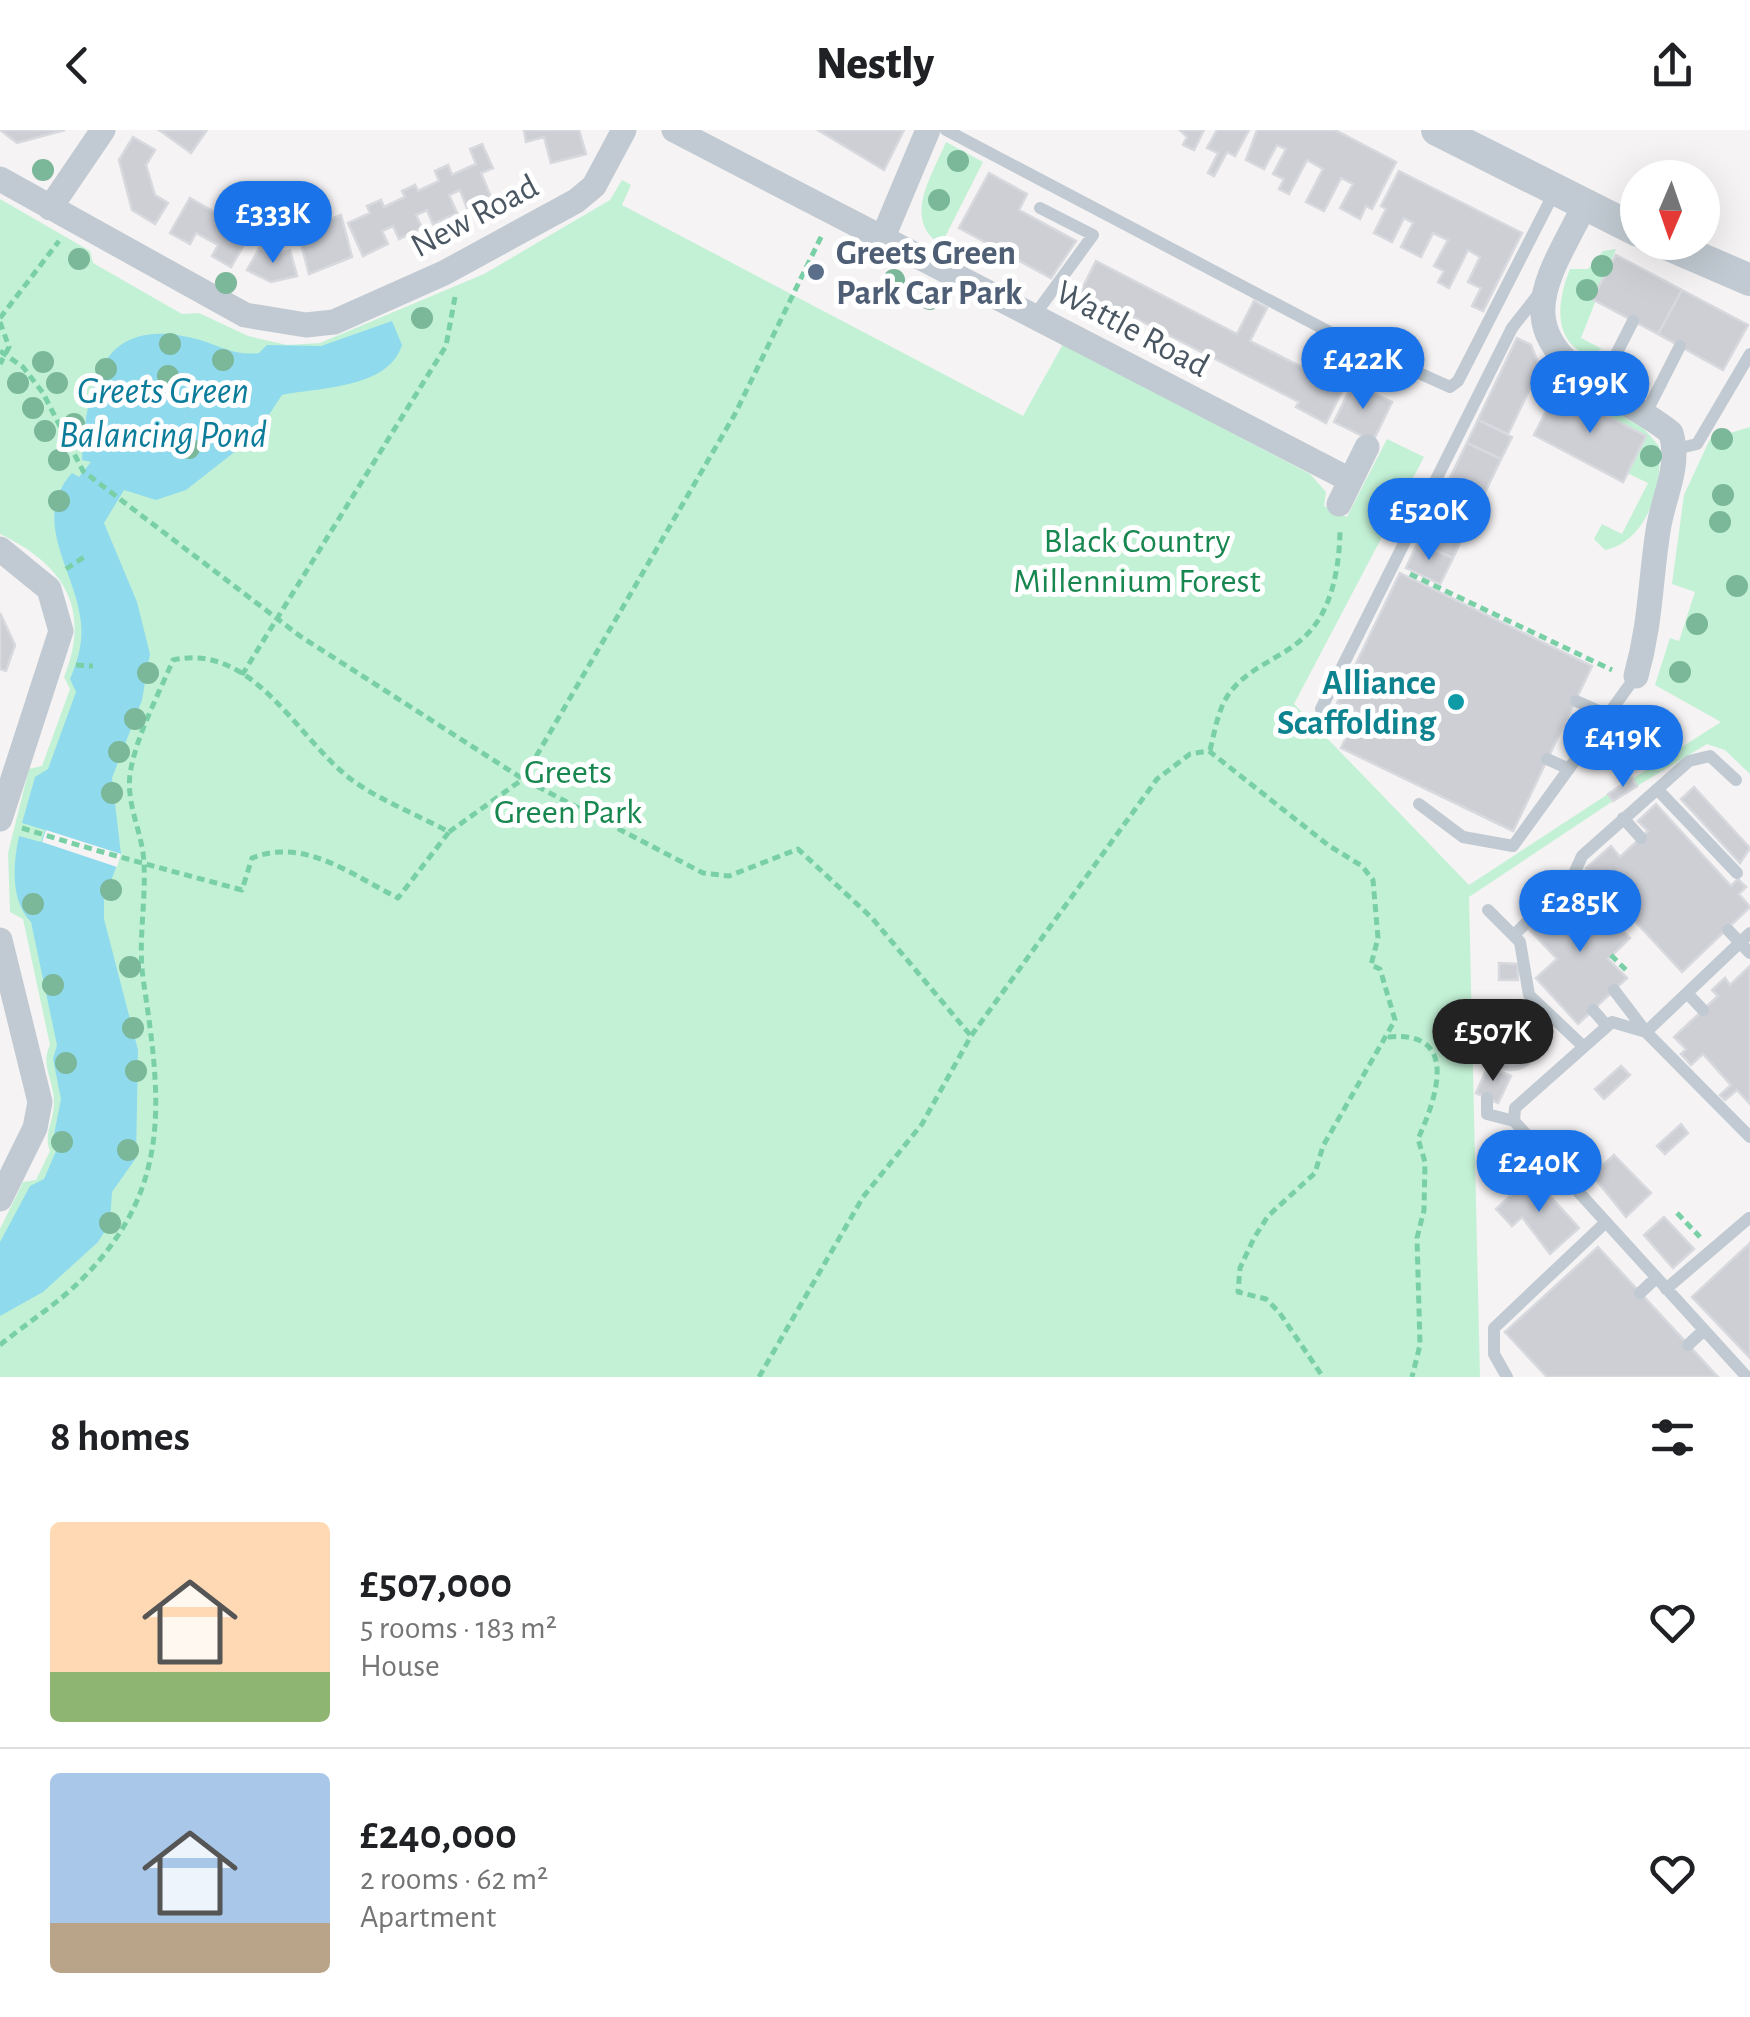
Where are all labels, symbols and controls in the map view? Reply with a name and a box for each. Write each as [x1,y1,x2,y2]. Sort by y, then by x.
icon: back [50,38,105,93]
icon: share [1645,38,1700,93]
text: Nestly [816,42,934,87]
north arrow [1620,160,1720,260]
map controls [1620,160,1720,260]
street label: New Road [405,168,544,264]
pin: £333K [203,181,343,266]
text: £333K [236,197,310,229]
place label: Greets Green Park Car Park [836,236,1023,311]
marker: Greets Green Park Car Park [805,261,827,283]
street label: Wattle Road [1050,274,1215,384]
pin: £422K [1293,327,1433,412]
text: £422K [1323,343,1403,375]
pin: £199K [1520,351,1660,436]
text: £199K [1552,367,1628,399]
water label: Greets Green Balancing Pond [59,373,267,455]
pin: £520K [1359,478,1499,563]
text: £520K [1390,494,1468,526]
park label: Black Country Millennium Forest [1013,524,1261,599]
place label: Alliance Scaffolding [1277,666,1436,741]
marker: Alliance Scaffolding [1445,691,1467,713]
pin: £419K [1553,705,1693,790]
text: £419K [1585,721,1661,753]
park label: Greets Green Park [494,755,642,830]
pin: £285K [1510,870,1650,955]
text: £285K [1541,886,1619,918]
pin: £507K [1423,999,1563,1084]
text: £507K [1454,1015,1532,1047]
pin: £240K [1469,1130,1609,1215]
text: £240K [1499,1146,1579,1178]
icon: filters [1645,1410,1700,1465]
text: 8 homes [50,1416,190,1458]
icon: home [130,1562,250,1682]
text: £507,000 [360,1563,512,1605]
icon: heart [1645,1595,1700,1650]
text: 5 rooms · 183 m² [360,1612,557,1644]
text: House [360,1650,440,1682]
icon: home [130,1813,250,1933]
text: £240,000 [360,1814,517,1856]
icon: heart [1645,1846,1700,1901]
text: 2 rooms · 62 m² [360,1863,548,1895]
text: Apartment [360,1901,496,1933]

